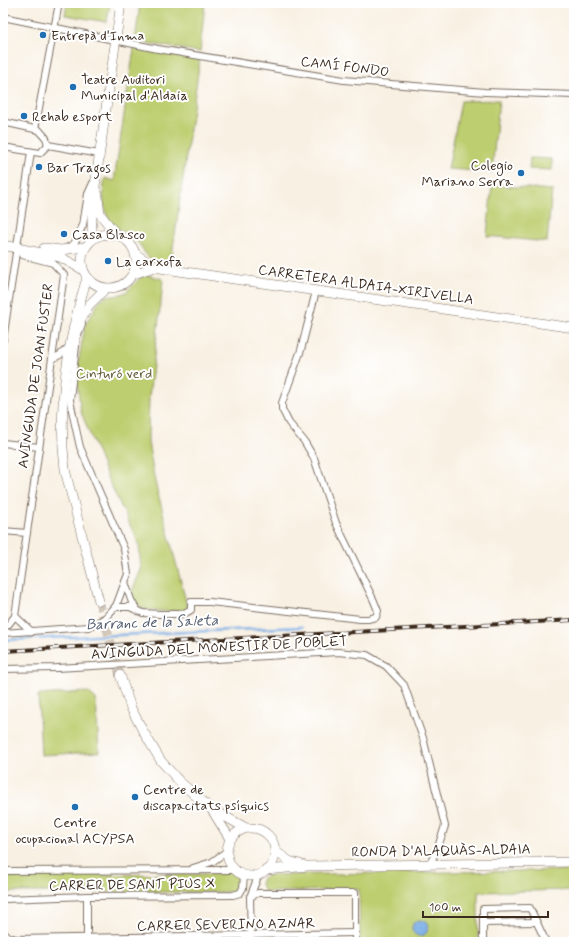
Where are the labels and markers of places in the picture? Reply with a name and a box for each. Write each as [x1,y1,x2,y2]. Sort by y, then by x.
place label: Entrepà d'Inma [51,27,145,45]
marker: Entrepà d'Inma [38,30,48,40]
place label: Teatre Auditori Municipal d'Aldaia [81,71,188,105]
marker: Teatre Auditori Municipal d'Aldaia [68,82,78,92]
place label: Rehab esport [32,108,113,126]
marker: Rehab esport [19,111,29,121]
place label: Colegio Mariano Serra [421,157,514,191]
place label: Bar Tragos [47,159,111,179]
marker: Bar Tragos [34,162,44,172]
marker: Colegio Mariano Serra [516,168,526,178]
place label: Casa Blasco [72,226,145,244]
marker: Casa Blasco [59,229,69,239]
place label: La carxofa [116,253,182,271]
marker: La carxofa [103,256,113,266]
place label: Centre de discapacitats psíquics [143,781,270,815]
marker: Centre de discapacitats psíquics [130,792,140,802]
marker: Centre ocupacional ACYPSA [70,802,80,812]
place label: Centre ocupacional ACYPSA [15,814,135,848]

